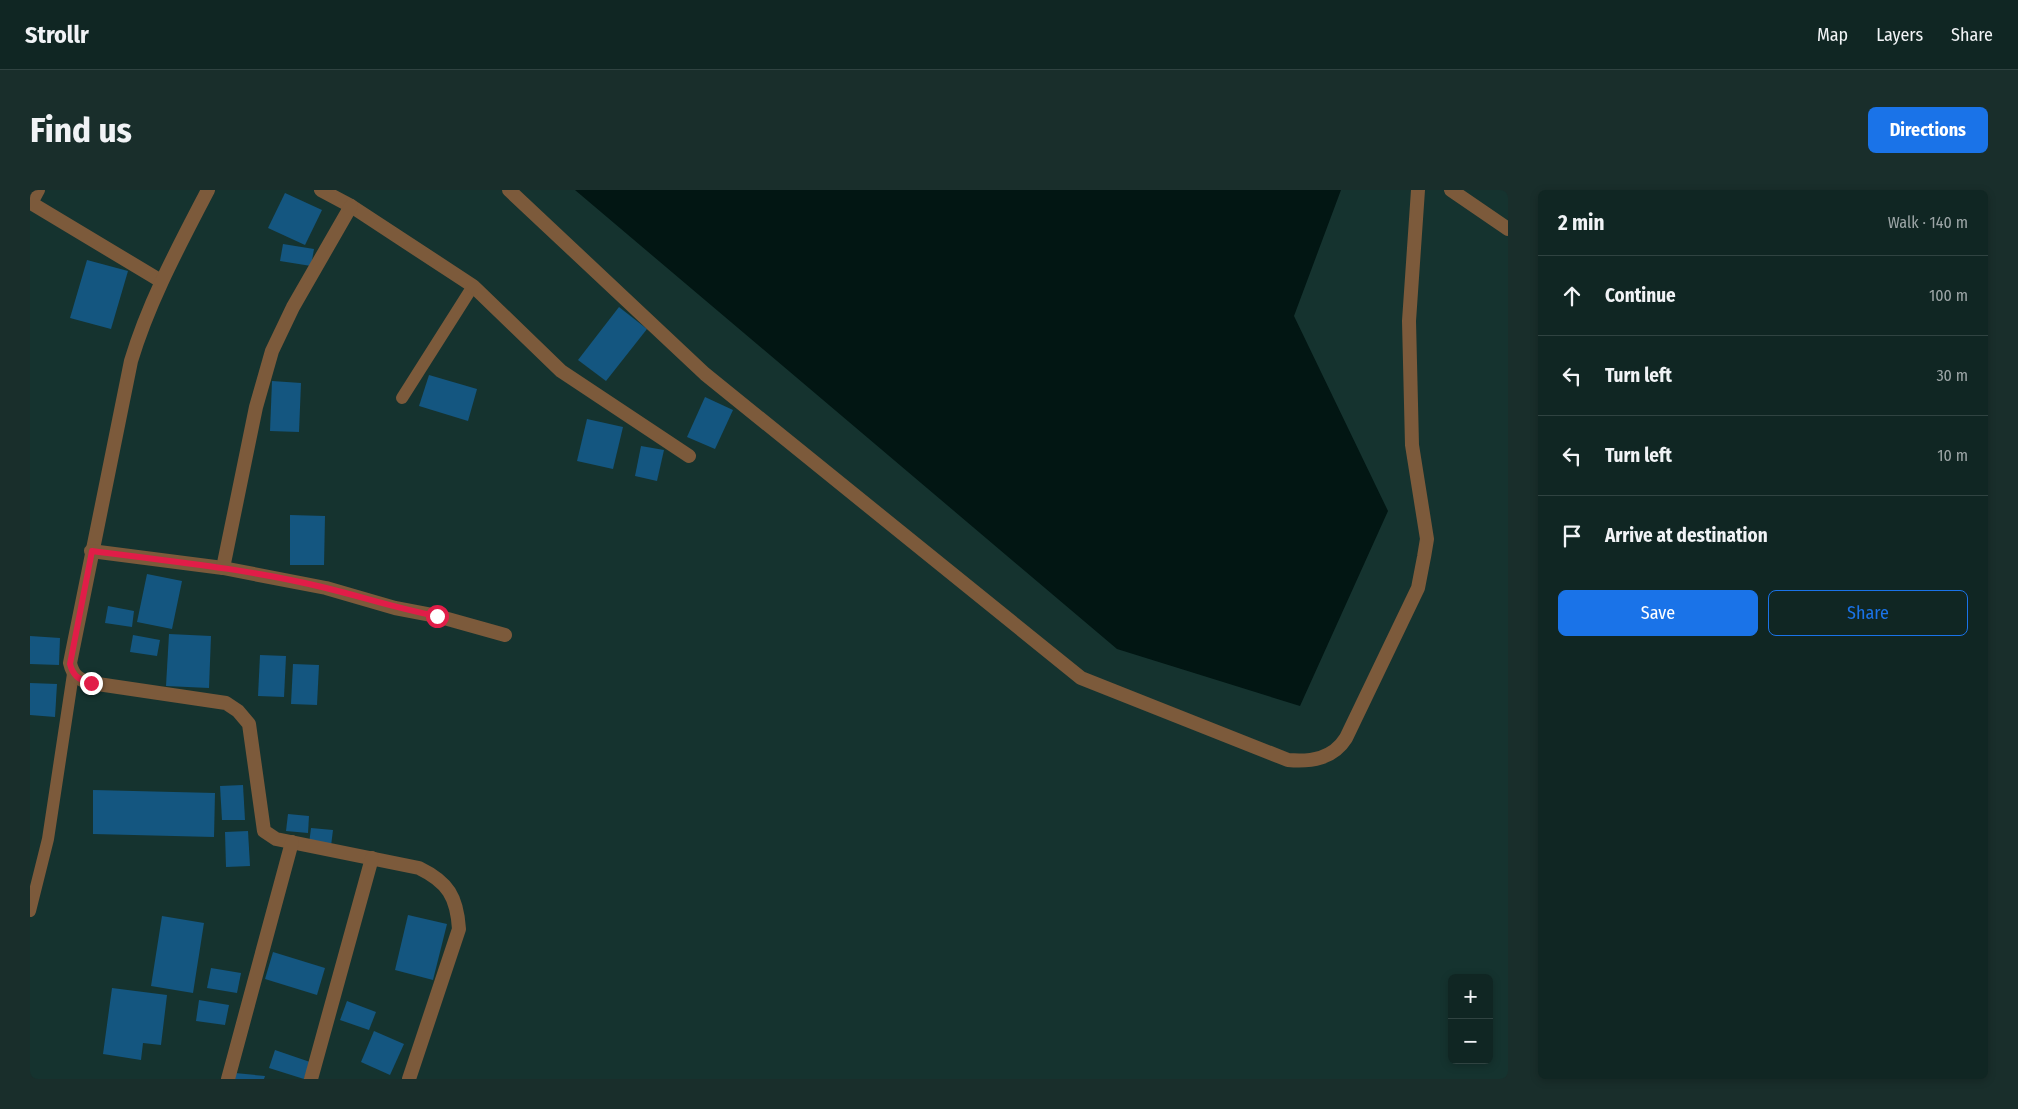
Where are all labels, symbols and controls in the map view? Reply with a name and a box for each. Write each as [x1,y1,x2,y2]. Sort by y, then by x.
text: Strollr [25,21,89,49]
text: Map [1817,24,1848,46]
text: Layers [1876,24,1923,46]
text: Share [1951,24,1993,46]
button: Directions [1868,107,1988,153]
text: Find us [30,109,132,151]
text: 2 min [1558,210,1605,236]
text: Walk · 140 m [1888,213,1968,232]
icon: ahead [1558,282,1586,310]
text: Continue [1605,284,1676,307]
text: 100 m [1929,286,1968,305]
icon: left [1558,362,1586,390]
text: Turn left [1605,364,1672,387]
text: 30 m [1936,366,1968,385]
icon: left [1558,442,1586,470]
text: Turn left [1605,444,1672,467]
text: 10 m [1937,446,1968,465]
icon: arrive [1558,522,1586,550]
text: Arrive at destination [1605,524,1768,547]
button: Save [1558,590,1758,636]
button: Share [1768,590,1968,636]
route start [426,605,449,628]
route end [80,672,103,695]
map controls [1448,974,1493,1064]
button: + [1448,974,1493,1019]
button: − [1448,1019,1493,1064]

